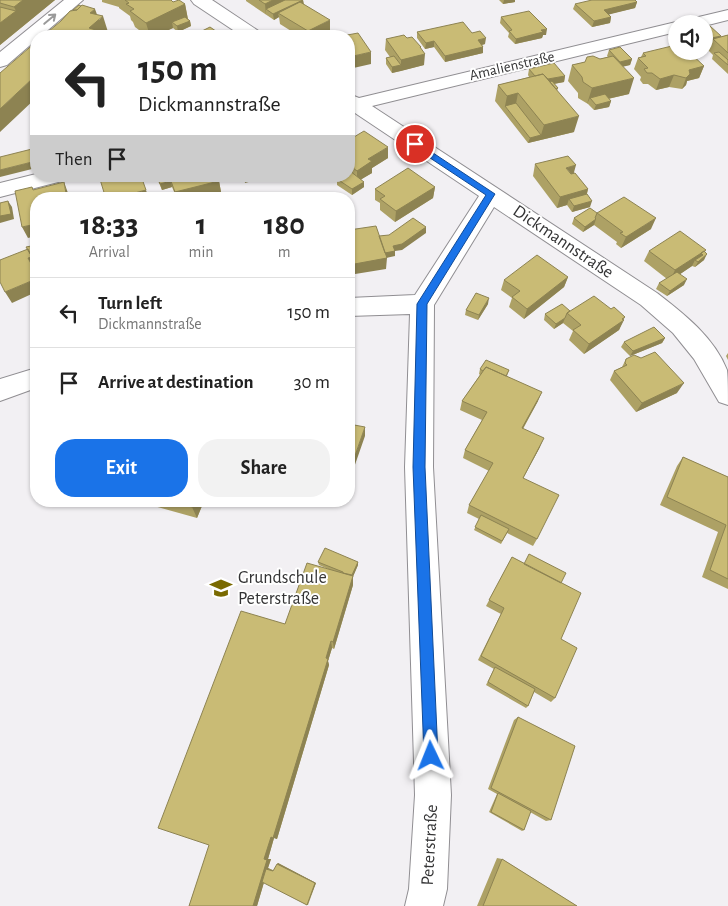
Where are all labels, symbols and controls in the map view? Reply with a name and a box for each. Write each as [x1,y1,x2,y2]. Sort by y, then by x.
one-way arrow [44,14,57,25]
map controls [668,15,713,60]
button: sound [668,15,713,60]
street label: Amalienstraße [468,49,556,83]
icon: left [55,50,120,115]
text: 150 m [138,52,218,87]
text: Dickmannstraße [138,93,281,115]
pin [394,123,436,165]
icon: arrive [401,130,429,158]
icon: arrive [103,145,131,173]
text: Then [55,150,93,169]
street label: Dickmannstraße [510,202,616,282]
text: 18:33 [80,210,138,240]
text: 1 [196,210,206,240]
text: 180 [264,210,305,240]
text: Arrival [89,244,130,260]
text: min [189,244,214,260]
text: m [278,244,291,260]
text: Turn left [98,294,162,313]
icon: left [55,299,83,327]
text: 150 m [287,303,330,322]
text: Dickmannstraße [98,316,202,332]
icon: arrive [55,369,83,397]
text: Arrive at destination [98,373,254,392]
text: 30 m [294,373,330,392]
button: Exit [55,439,188,497]
button: Share [198,439,330,497]
place label: Grundschule Peterstraße [238,569,327,608]
school or university icon: Grundschule Peterstraße [208,575,234,601]
position arrow [404,729,456,781]
street label: Peterstraße [419,804,441,886]

